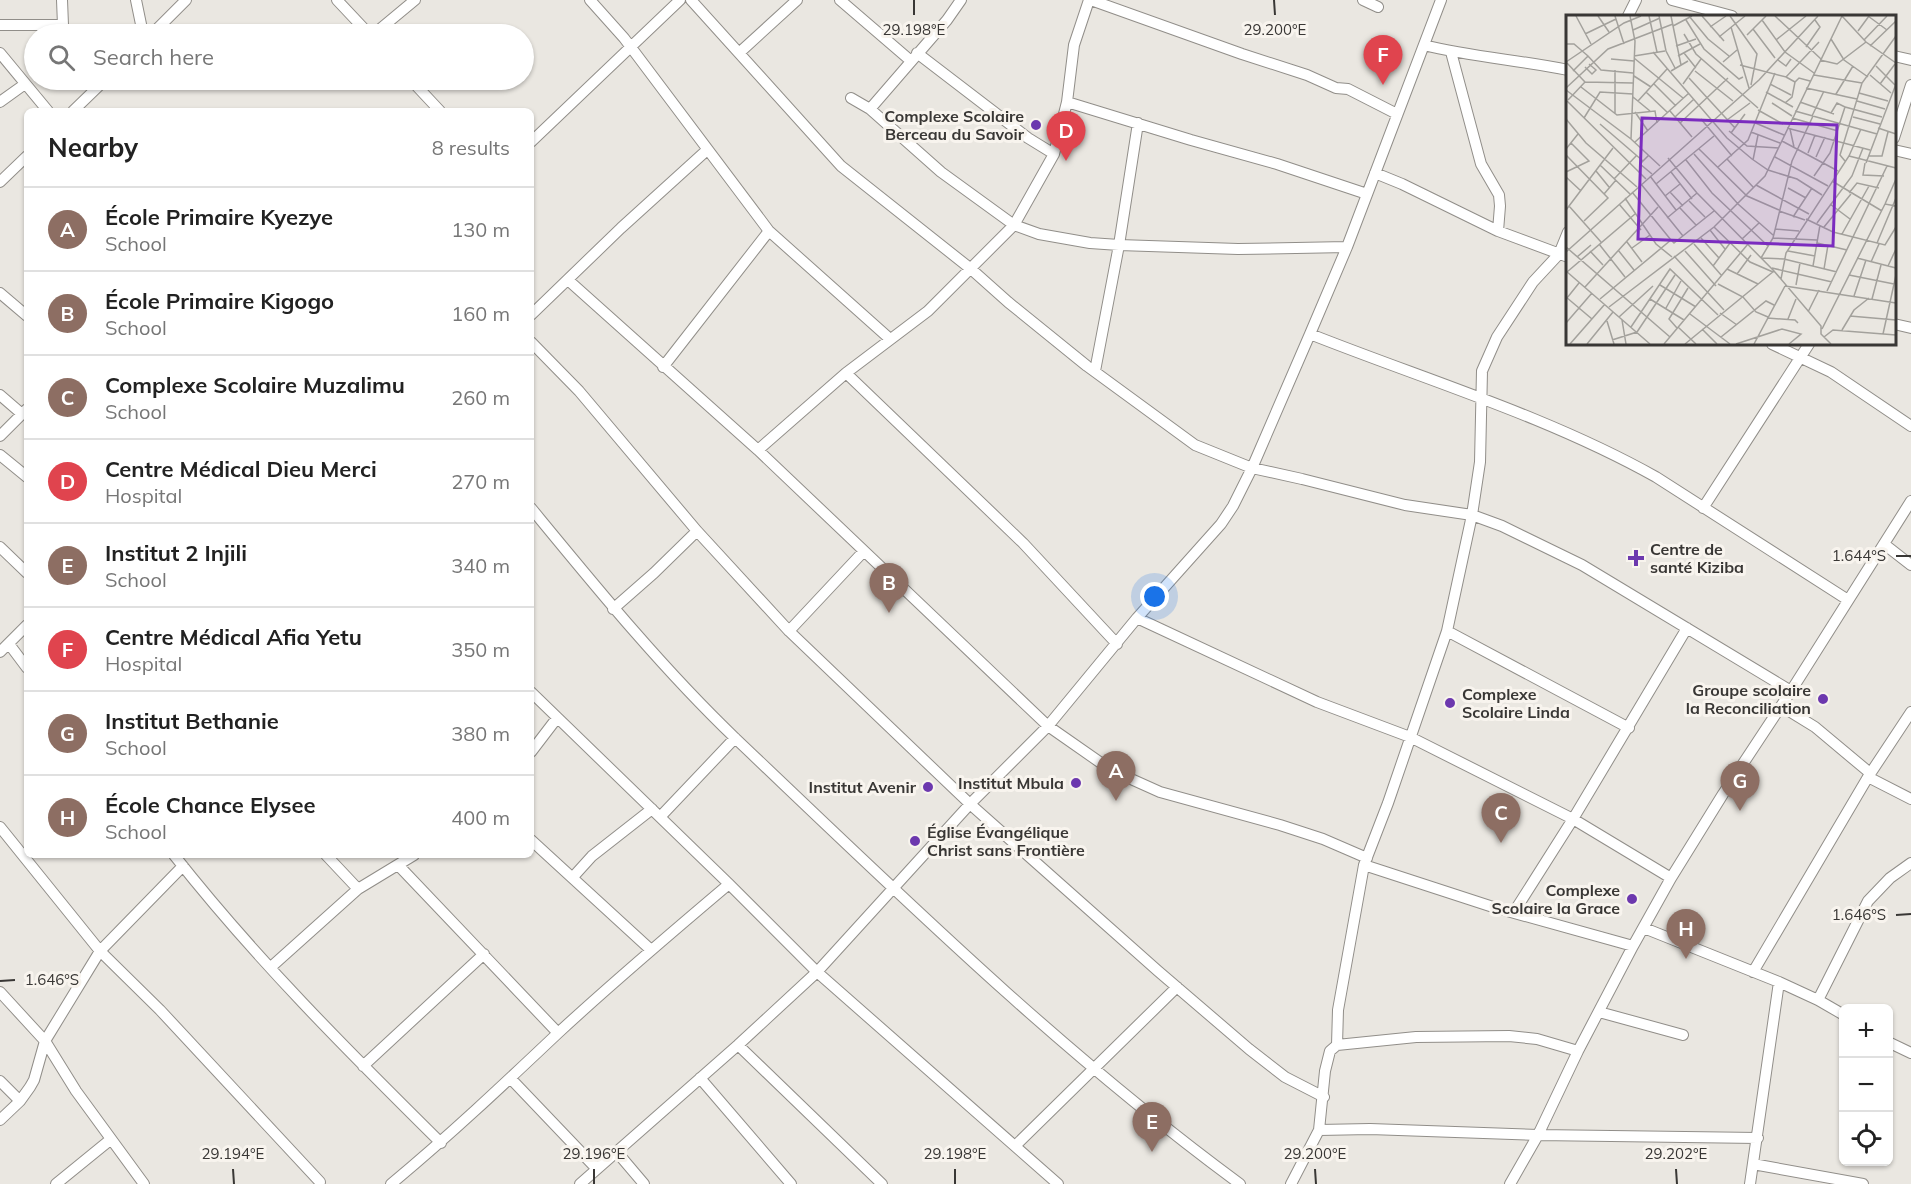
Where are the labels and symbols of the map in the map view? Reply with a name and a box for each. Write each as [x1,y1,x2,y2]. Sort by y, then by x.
inset map [1566,15,1896,345]
text: 29.198°E [883,20,946,39]
text: 29.200°E [1244,20,1307,39]
pin: F [1364,36,1402,85]
place label: Complexe Scolaire Berceau du Savoir [884,106,1025,144]
pin: D [1046,112,1086,161]
marker: Complexe Scolaire Berceau du Savoir [1029,118,1043,132]
place label: Centre de santé Kiziba [1650,539,1744,577]
text: 1.644°S [1832,546,1886,565]
marker: Centre de santé Kiziba [1627,549,1645,567]
pin: B [870,564,908,613]
your location [1140,582,1169,611]
place label: Groupe scolaire la Reconciliation [1686,680,1811,718]
place label: Complexe Scolaire Linda [1462,684,1570,722]
marker: Groupe scolaire la Reconciliation [1816,692,1830,706]
marker: Complexe Scolaire Linda [1443,696,1457,710]
pin: A [1096,752,1136,801]
pin: G [1720,762,1760,811]
place label: Institut Mbula [958,773,1064,793]
marker: Institut Mbula [1069,776,1083,790]
place label: Institut Avenir [809,777,917,797]
marker: Institut Avenir [921,780,935,794]
pin: C [1482,794,1520,843]
place label: Église Évangélique Christ sans Frontière [927,822,1085,860]
marker: Église Évangélique Christ sans Frontière [908,834,922,848]
place label: Complexe Scolaire la Grace [1492,880,1620,918]
marker: Complexe Scolaire la Grace [1625,892,1639,906]
text: 1.646°S [1832,905,1886,924]
pin: H [1666,910,1706,959]
text: 1.646°S [25,970,79,989]
pin: E [1132,1102,1172,1152]
text: 29.194°E [202,1144,265,1163]
text: 29.196°E [563,1144,626,1163]
text: 29.198°E [924,1144,987,1163]
text: 29.200°E [1284,1144,1347,1163]
text: 29.202°E [1645,1144,1708,1163]

